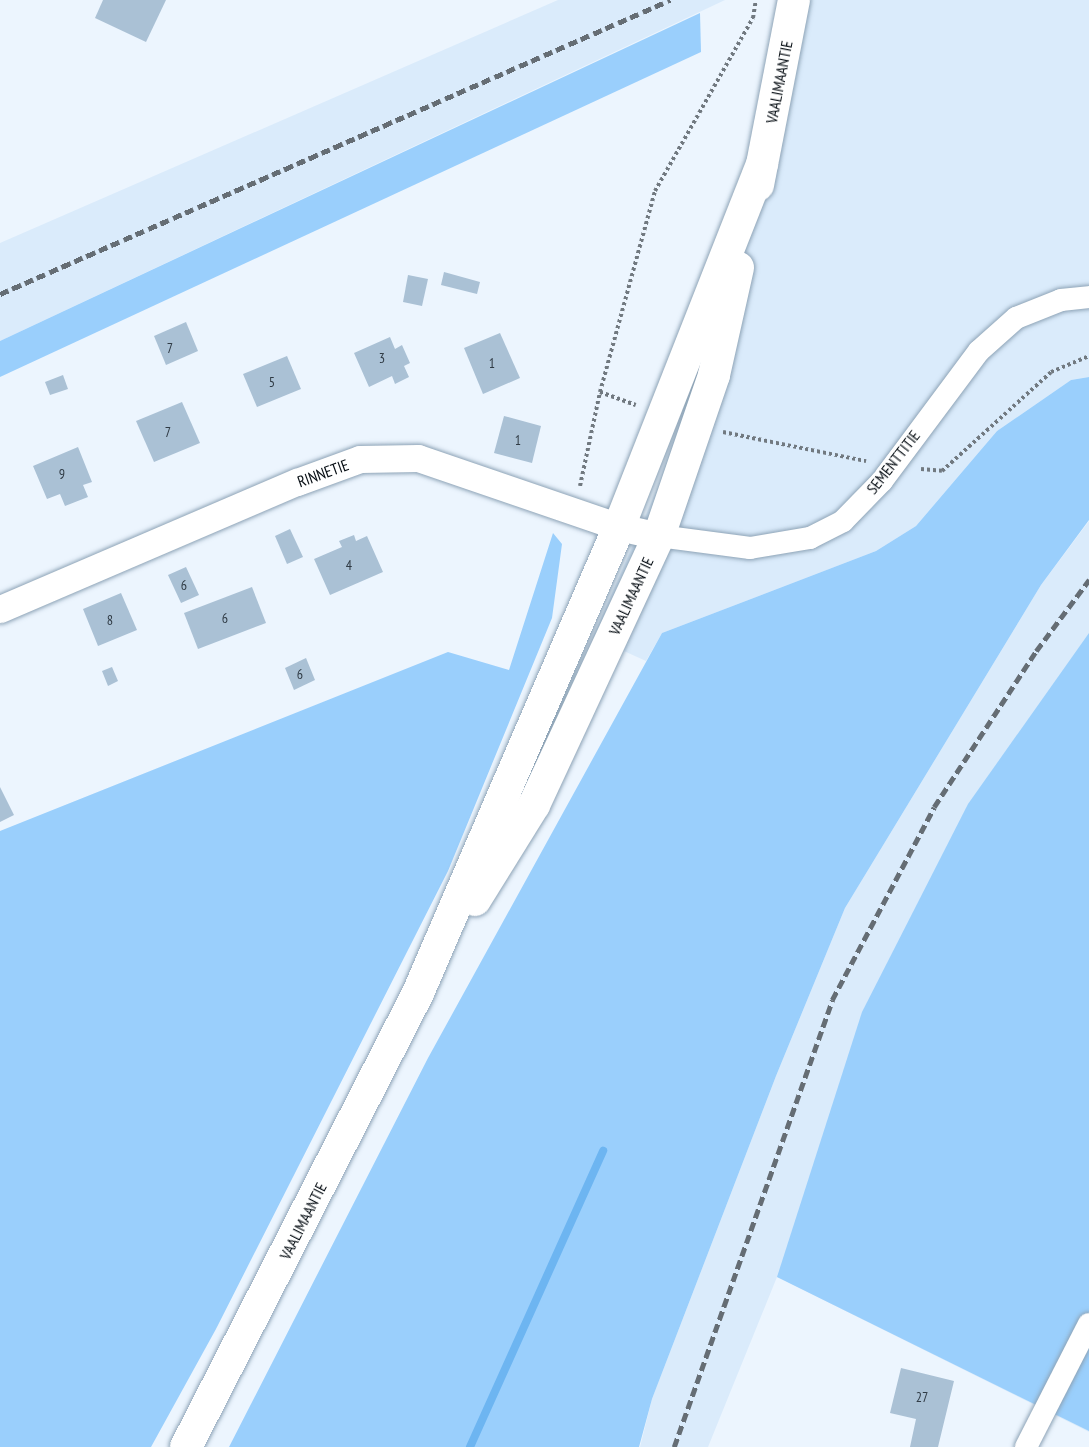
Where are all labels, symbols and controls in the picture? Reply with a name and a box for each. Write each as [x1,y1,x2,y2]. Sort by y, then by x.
street label: VAALIMAANTIE [762,39,796,125]
house number: 7 [167,340,173,356]
house number: 3 [379,350,385,366]
house number: 1 [489,355,495,371]
house number: 5 [269,374,275,390]
house number: 7 [165,424,171,440]
street label: SEMENTTITIE [862,426,924,498]
house number: 1 [515,432,521,448]
street label: RINNETIE [295,455,351,491]
house number: 9 [59,466,65,482]
street label: VAALIMAANTIE [605,554,657,638]
house number: 4 [346,557,352,573]
house number: 6 [181,577,187,593]
house number: 6 [222,610,228,626]
house number: 8 [107,612,113,628]
house number: 6 [297,666,303,682]
street label: VAALIMAANTIE [275,1179,331,1263]
house number: 27 [916,1389,928,1405]

